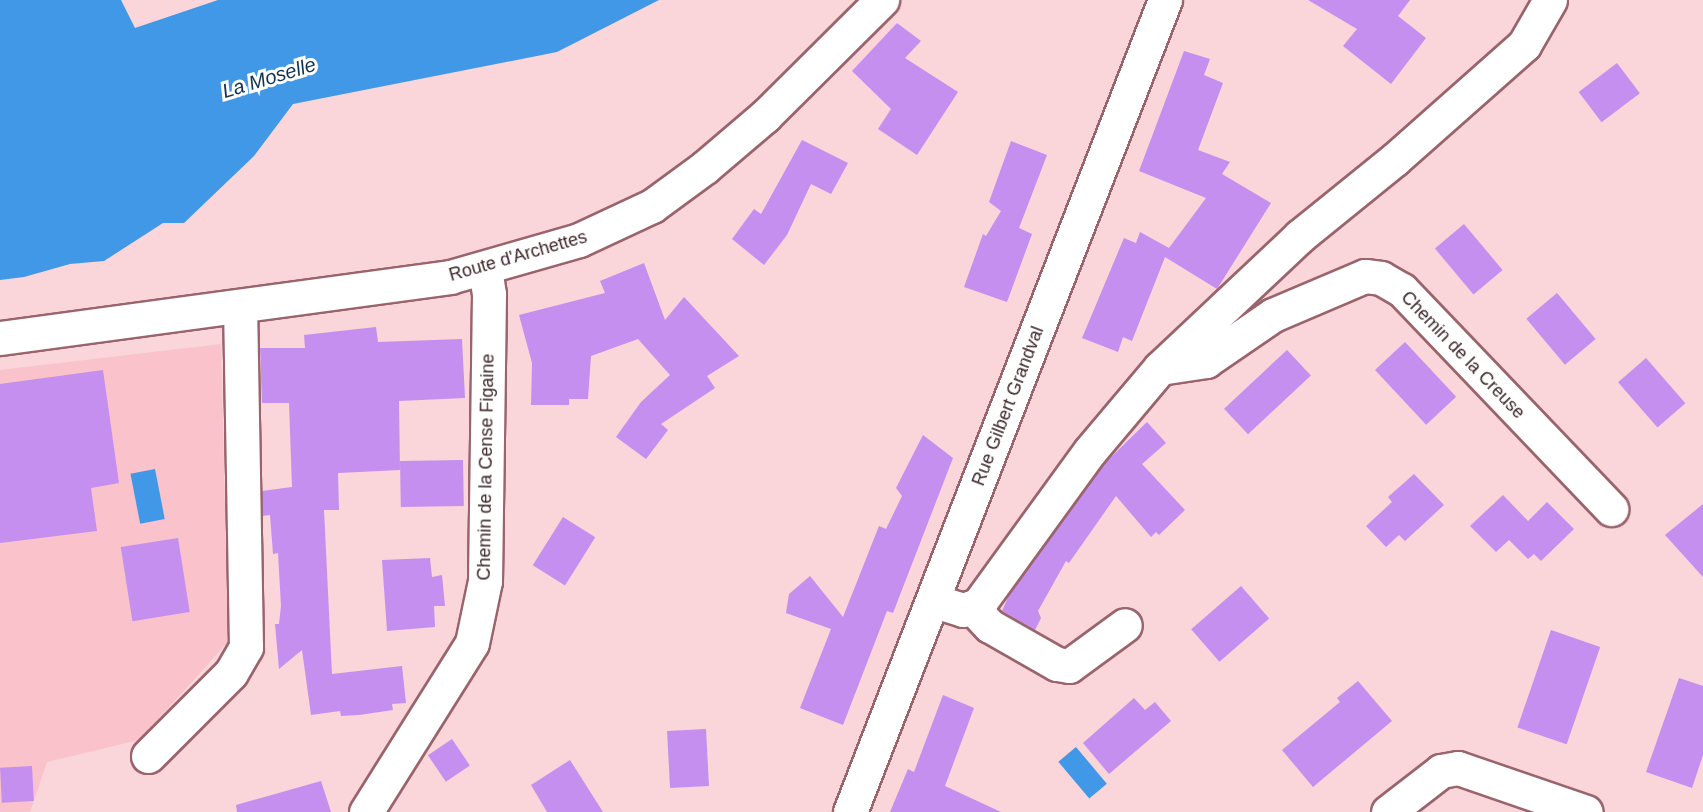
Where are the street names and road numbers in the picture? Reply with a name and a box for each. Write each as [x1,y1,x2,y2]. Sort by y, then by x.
street label: Route d'Archettes [447,226,589,286]
street label: Chemin de la Creuse [1397,287,1529,423]
street label: Rue Gilbert Grandval [968,323,1048,489]
street label: Chemin de la Cense Figaine [473,353,499,581]

